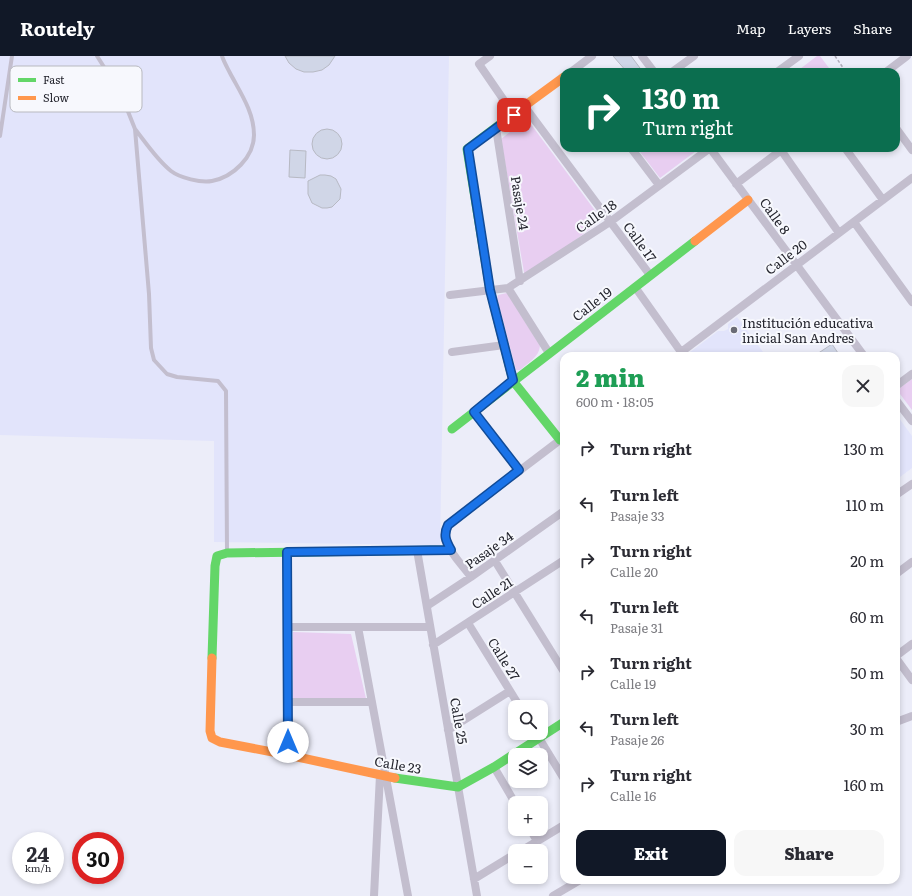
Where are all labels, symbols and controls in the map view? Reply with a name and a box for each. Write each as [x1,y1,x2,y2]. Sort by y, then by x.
text: Routely [20,14,95,42]
text: Map [736,18,766,38]
text: Layers [788,18,831,38]
text: Share [853,18,892,38]
legend [10,66,142,112]
text: Fast [43,71,65,87]
text: 130 m [642,76,720,118]
icon: right [576,84,628,136]
text: Slow [43,89,69,105]
pin [497,98,531,132]
icon: arrive [503,104,525,126]
text: Turn right [642,114,733,141]
street label: Pasaje 24 [507,175,534,231]
street label: Calle 8 [756,194,795,238]
street label: Calle 18 [571,195,620,237]
street label: Calle 17 [619,218,662,266]
street label: Calle 20 [761,234,811,279]
street label: Calle 19 [568,282,616,325]
place label: Institución educativa inicial San Andres [742,313,873,347]
marker: Institución educativa inicial San Andres [729,325,739,335]
text: 2 min [576,359,645,394]
button: close [842,365,884,407]
text: 600 m · 18:05 [576,392,654,411]
icon: right [576,437,598,459]
text: Turn right [610,437,692,460]
text: 130 m [844,437,884,460]
text: Turn left [610,483,679,506]
icon: left [576,493,598,515]
text: 110 m [846,493,884,516]
text: Pasaje 33 [610,506,664,525]
street label: Pasaje 34 [461,526,517,573]
text: Turn right [610,539,692,562]
icon: right [576,549,598,571]
text: 20 m [850,549,884,572]
text: Calle 20 [610,562,658,581]
street label: Calle 21 [467,572,516,613]
text: Turn left [610,595,679,618]
icon: left [576,605,598,627]
text: 60 m [850,605,884,628]
text: Pasaje 31 [610,618,663,637]
street label: Calle 27 [484,634,525,684]
text: Turn right [610,651,692,674]
icon: right [576,661,598,683]
text: 50 m [850,661,884,684]
text: Calle 19 [610,674,656,693]
street label: Calle 25 [446,696,473,746]
map controls [508,700,548,884]
button: search [508,700,548,740]
text: Turn left [610,707,679,730]
icon: left [576,717,598,739]
text: 30 m [850,717,884,740]
position arrow [267,721,309,763]
text: Pasaje 26 [610,730,664,749]
button: layers [508,748,548,788]
street label: Calle 23 [373,751,423,778]
text: Turn right [610,763,692,786]
icon: right [576,773,598,795]
text: 160 m [844,773,884,796]
text: Calle 16 [610,786,656,805]
button: + [508,796,548,836]
button: Exit [576,830,726,876]
button: Share [734,830,884,876]
speed limit sign: 30 [72,832,124,884]
text: 24 [27,838,49,868]
button: − [508,844,548,884]
text: km/h [25,860,51,875]

